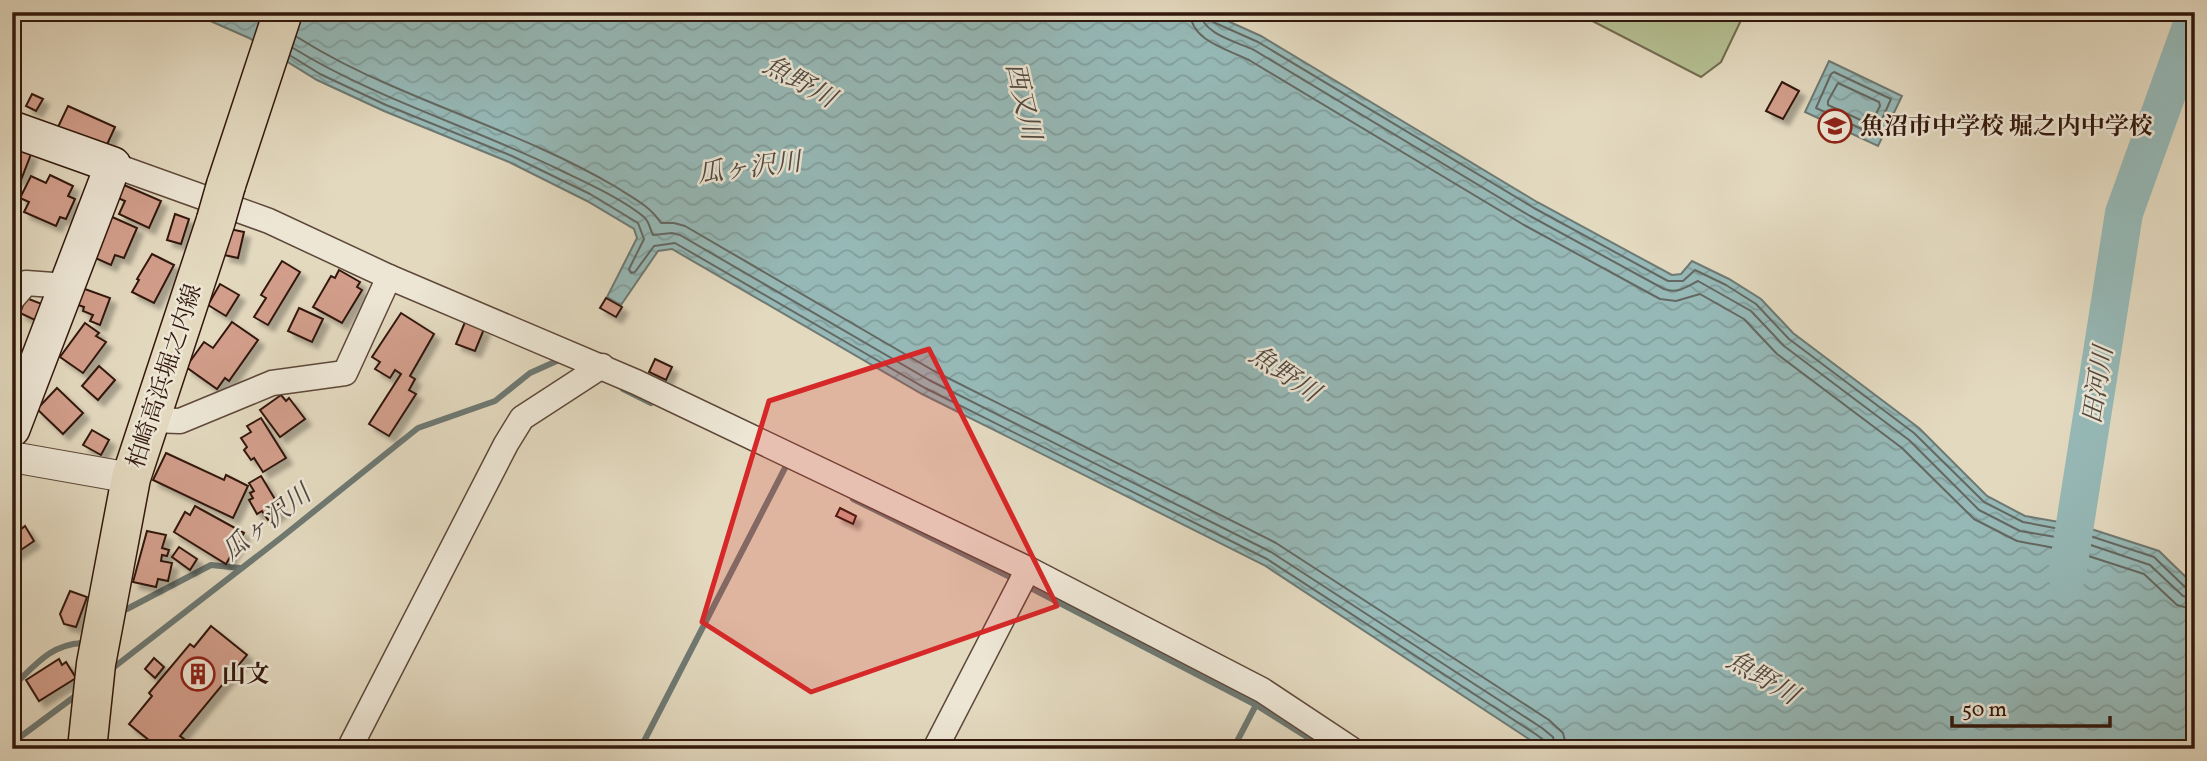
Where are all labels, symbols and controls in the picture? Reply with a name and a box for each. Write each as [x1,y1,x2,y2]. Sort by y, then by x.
water label: 魚野川 [756,48,844,119]
water label: 西又川 [996,59,1049,146]
school or university icon: 魚沼市中学校 堀之内中学校 [1816,107,1854,145]
place label: 魚沼市中学校 堀之内中学校 [1860,111,2153,145]
water label: 瓜ヶ沢川 [695,144,806,193]
street label: 柏崎高浜堀之内線 [120,280,212,473]
water label: 魚野川 [1241,338,1329,413]
water label: 田河川 [2075,341,2123,427]
water label: 瓜ヶ沢川 [215,476,322,570]
water label: 魚野川 [1719,643,1807,716]
building icon: 山文 [179,655,217,693]
place label: 山文 [222,659,270,693]
scale bar [1952,684,2109,728]
text: 50 m [1962,696,2007,725]

